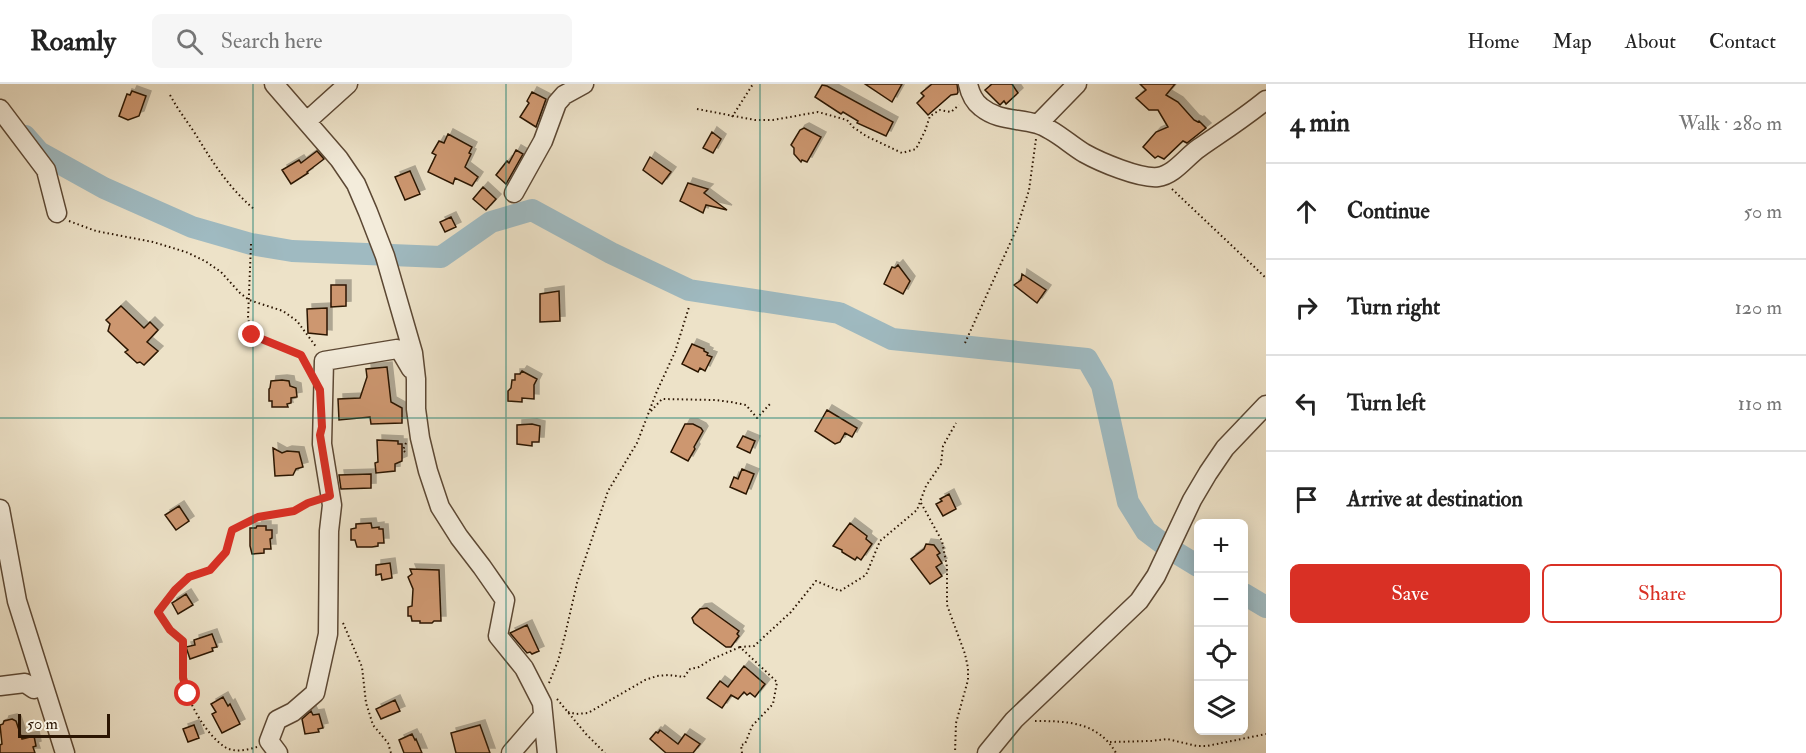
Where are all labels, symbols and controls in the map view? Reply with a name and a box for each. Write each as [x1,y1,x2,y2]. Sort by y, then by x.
search box [152,14,572,68]
text: Roamly [30,24,116,59]
icon: search [173,25,206,58]
text: Search here [221,27,323,55]
text: Home [1467,28,1519,55]
text: Map [1552,28,1592,55]
text: About [1625,28,1676,55]
text: Contact [1709,28,1776,55]
text: 4 min [1290,107,1350,139]
text: Walk · 280 m [1679,111,1782,136]
icon: ahead [1290,195,1323,228]
text: Continue [1347,197,1430,225]
text: 50 m [1743,199,1782,224]
icon: right [1290,291,1323,324]
text: Turn right [1347,293,1440,321]
text: 120 m [1735,295,1782,320]
route end [238,321,264,347]
icon: left [1290,387,1323,420]
text: Turn left [1347,389,1426,417]
text: 110 m [1738,391,1782,416]
icon: arrive [1290,483,1323,516]
text: Arrive at destination [1347,485,1523,513]
map controls [1194,519,1248,735]
button: + [1194,519,1248,573]
button: Save [1290,564,1530,623]
button: Share [1542,564,1782,623]
button: − [1194,573,1248,627]
button: locate [1194,627,1248,681]
route start [174,680,200,706]
button: layers [1194,681,1248,735]
scale bar [18,711,110,738]
text: 50 m [27,714,58,734]

